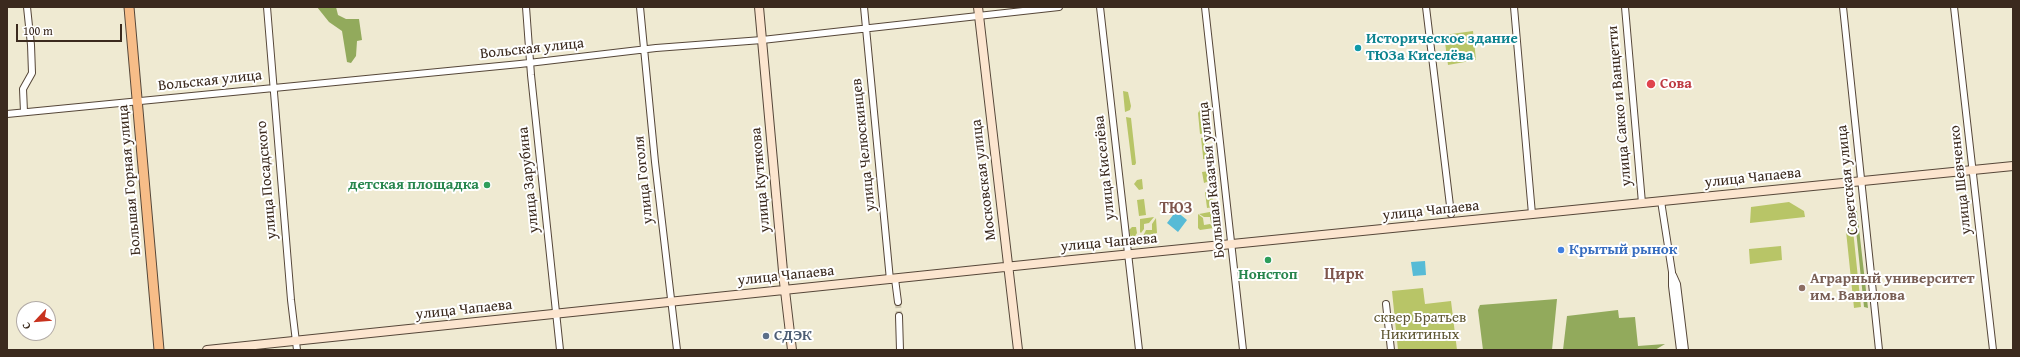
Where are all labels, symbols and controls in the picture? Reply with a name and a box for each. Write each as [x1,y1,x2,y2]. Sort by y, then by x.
scale bar [18,16,124,42]
text: 100 m [23,22,53,39]
street label: улица Сакко и Ванцетти [1604,25,1636,187]
place label: Историческое здание ТЮЗа Киселёва [1366,30,1518,65]
street label: Вольская улица [479,35,585,63]
marker: Историческое здание ТЮЗа Киселёва [1353,43,1363,53]
street label: Вольская улица [157,67,263,95]
place label: Сова [1660,75,1692,93]
street label: улица Челюскинцев [848,77,880,213]
marker: Сова [1645,78,1657,90]
street label: Большая Казачья улица [1195,101,1229,259]
street label: Большая Горная улица [114,104,146,256]
street label: улица Киселёва [1091,115,1119,221]
street label: Московская улица [968,118,1000,242]
street label: улица Посадского [253,120,281,240]
street label: Советская улица [1833,124,1863,236]
street label: улица Шевченко [1946,124,1976,236]
street label: улица Зарубина [514,126,544,234]
street label: улица Кутякова [747,127,775,233]
street label: улица Гоголя [630,135,658,225]
street label: улица Чапаева [1704,164,1802,192]
place label: детская площадка [348,176,479,194]
marker: детская площадка [482,180,492,190]
street label: улица Чапаева [1382,197,1480,225]
district label: ТЮЗ [1159,199,1193,219]
street label: улица Чапаева [1060,230,1158,256]
place label: Крытый рынок [1569,241,1677,259]
marker: Крытый рынок [1556,245,1566,255]
marker: Нонстоп [1263,255,1273,265]
street label: улица Чапаева [737,262,835,290]
district label: Цирк [1324,265,1364,285]
place label: Нонстоп [1238,266,1298,284]
place label: Аграрный университет им. Вавилова [1810,270,1975,305]
marker: Аграрный университет им. Вавилова [1797,283,1807,293]
street label: улица Чапаева [415,296,513,324]
north arrow [16,301,56,341]
park label: сквер Братьев Никитиных [1374,309,1466,344]
text: С [18,320,35,332]
place label: СДЭК [774,327,812,345]
marker: СДЭК [761,331,771,341]

